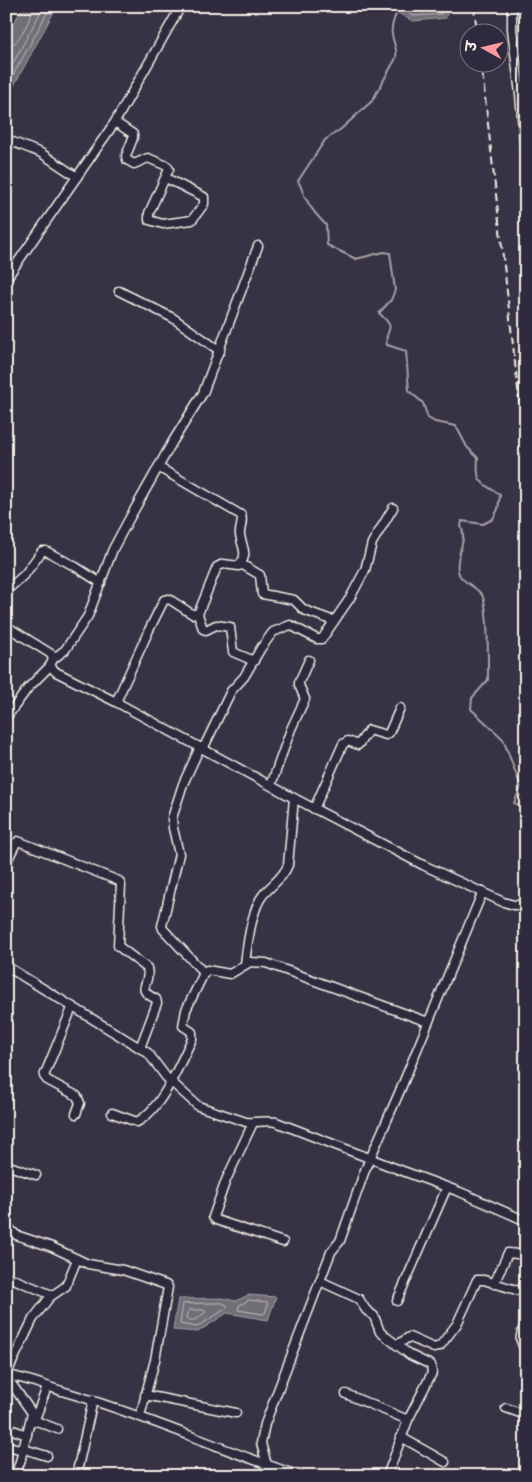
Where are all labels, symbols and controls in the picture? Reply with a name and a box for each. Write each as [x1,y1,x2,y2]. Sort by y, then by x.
north arrow [460,22,510,72]
text: उ [461,39,481,54]

